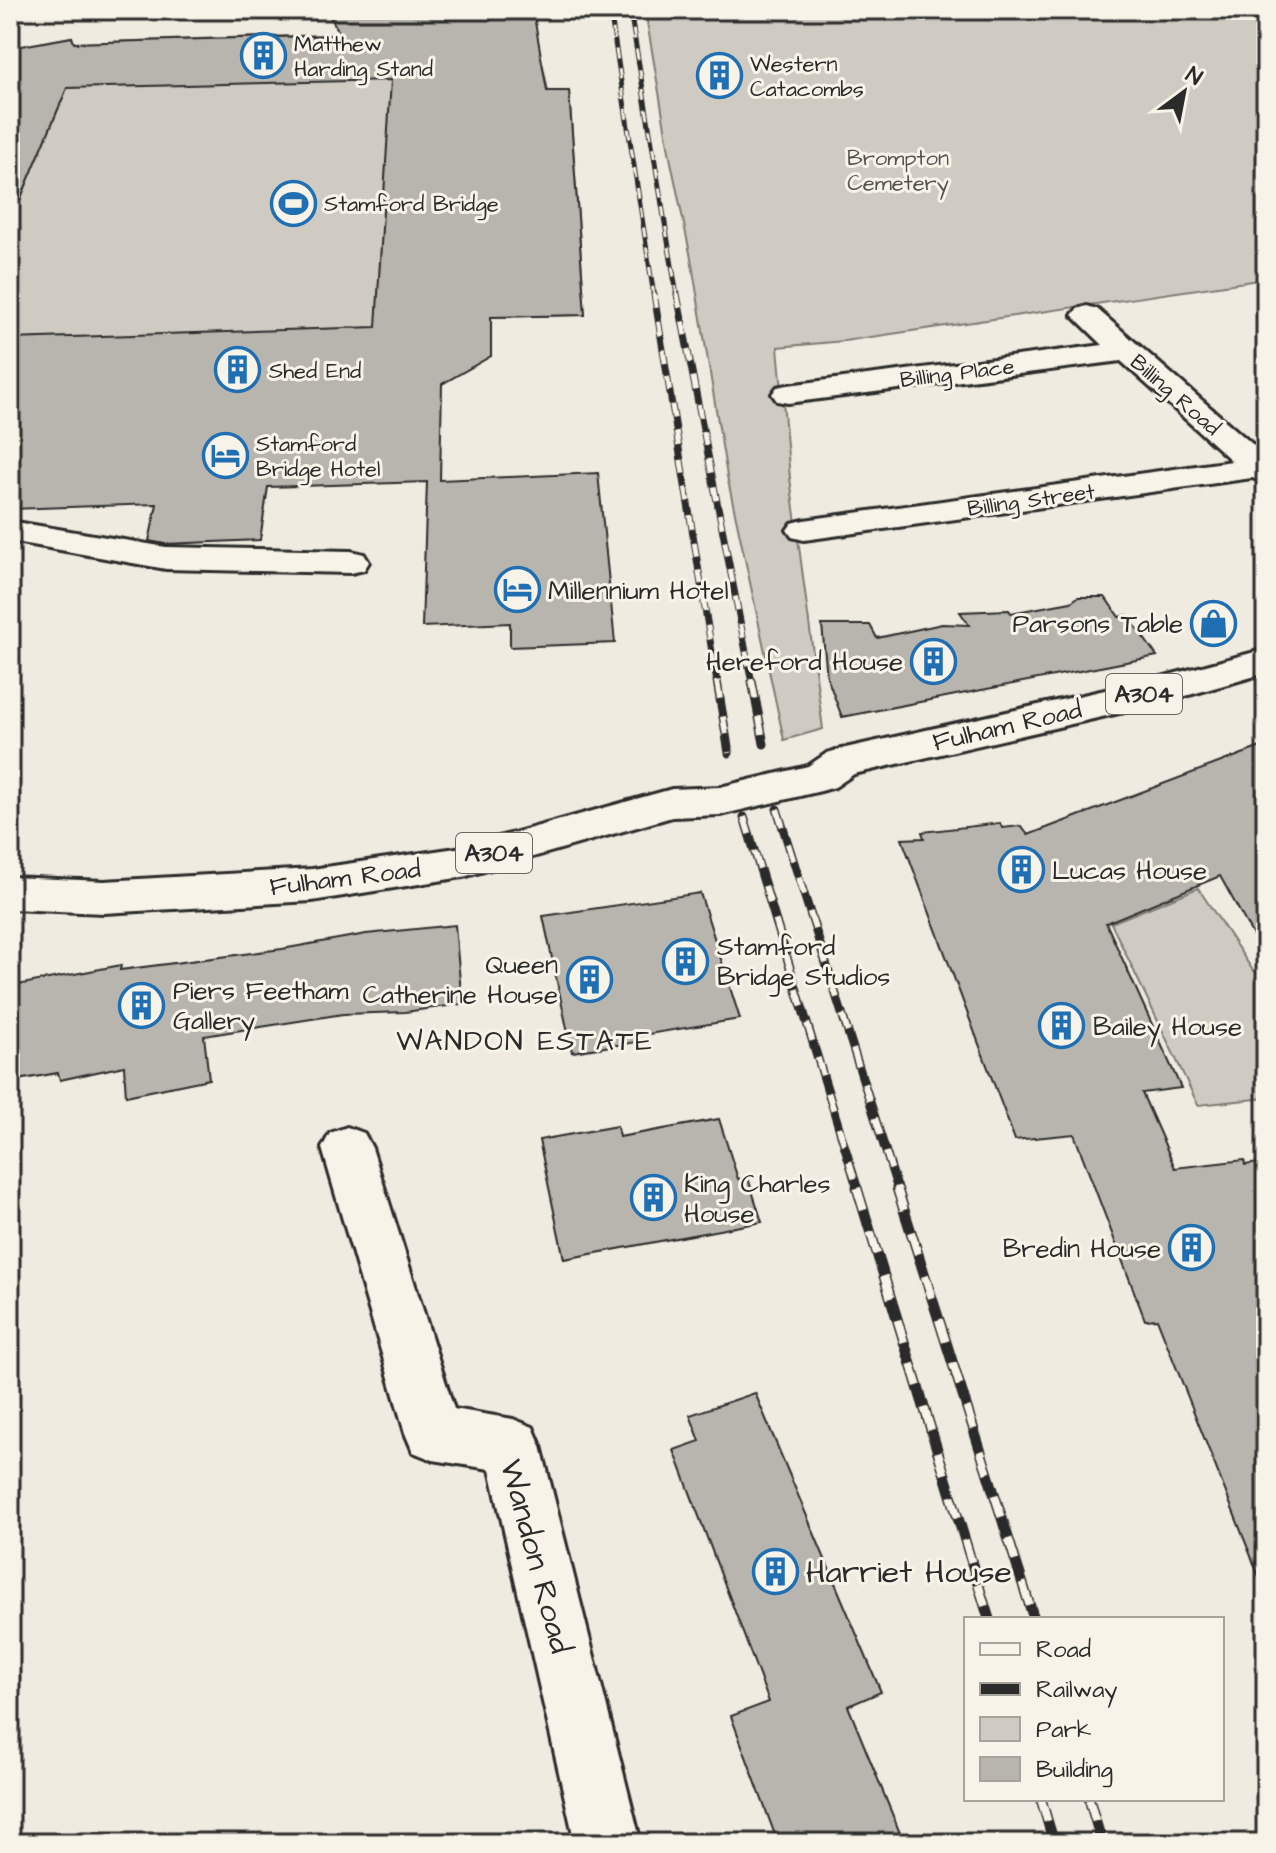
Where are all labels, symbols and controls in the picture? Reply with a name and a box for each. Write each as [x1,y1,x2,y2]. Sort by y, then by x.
place label: Matthew Harding Stand [294,29,433,86]
building icon: Matthew Harding Stand [239,32,287,80]
place label: Western Catacombs [750,49,864,105]
building icon: Western Catacombs [695,52,743,100]
north arrow [1144,52,1224,132]
text: N [1180,60,1208,93]
park label: Brompton Cemetery [847,143,949,200]
sports icon: Stamford Bridge [269,179,317,227]
place label: Stamford Bridge [324,189,499,221]
building icon: Shed End [214,346,262,394]
street label: Billing Road [1122,347,1227,444]
street label: Billing Place [898,351,1016,397]
place label: Shed End [269,356,361,387]
place label: Stamford Bridge Hotel [256,429,380,486]
hotel icon: Stamford Bridge Hotel [201,432,249,480]
street label: Billing Street [966,476,1097,526]
hotel icon: Millennium Hotel [493,566,541,614]
place label: Millennium Hotel [548,573,729,609]
shop icon: Parsons Table [1190,599,1238,647]
place label: Parsons Table [1013,606,1183,642]
building icon: Hereford House [910,637,958,685]
place label: Hereford House [706,644,903,680]
road number: A304 [1106,674,1182,714]
street label: Fulham Road [929,691,1085,761]
road number: A304 [456,833,532,873]
building icon: Lucas House [997,846,1045,894]
street label: Fulham Road [268,851,423,905]
place label: Lucas House [1052,853,1207,889]
place label: Stamford Bridge Studios [717,929,890,997]
building icon: Stamford Bridge Studios [662,937,710,985]
place label: Queen Catherine House [362,947,558,1013]
building icon: Queen Catherine House [565,955,613,1003]
place label: Piers Feetham Gallery [173,973,349,1041]
building icon: Piers Feetham Gallery [118,981,166,1029]
building icon: Bailey House [1038,1002,1086,1050]
place label: Bailey House [1093,1009,1242,1047]
district label: WANDON ESTATE [396,1022,654,1061]
place label: King Charles House [684,1166,831,1232]
building icon: King Charles House [629,1174,677,1222]
building icon: Bredin House [1168,1224,1216,1272]
place label: Bredin House [1003,1231,1161,1267]
street label: Wandon Road [488,1454,583,1658]
building icon: Harriet House [751,1547,799,1595]
place label: Harriet House [806,1550,1012,1595]
legend [964,1617,1224,1801]
text: Road [1036,1633,1091,1667]
text: Railway [1036,1673,1118,1708]
text: Park [1036,1713,1092,1747]
text: Building [1036,1753,1113,1788]

